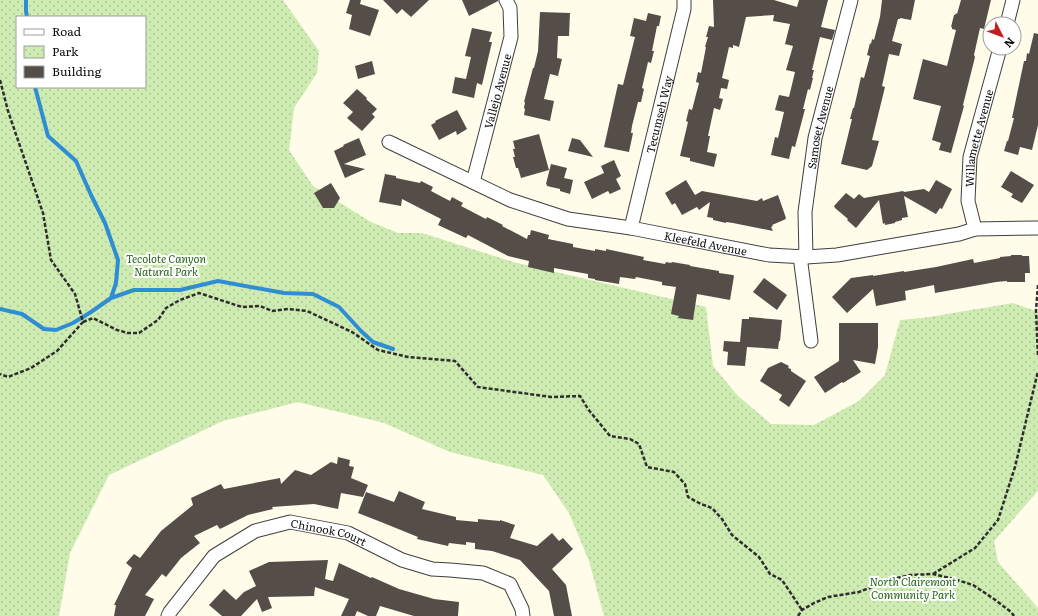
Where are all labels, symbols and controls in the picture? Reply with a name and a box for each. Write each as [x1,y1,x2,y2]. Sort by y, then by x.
legend [16,16,146,88]
north arrow [982,16,1022,56]
text: Road [52,22,82,40]
text: N [1001,35,1019,52]
text: Park [52,42,79,60]
street label: Vallejo Avenue [479,52,514,130]
text: Building [52,62,102,80]
street label: Tecumseh Way [641,73,676,155]
street label: Samoset Avenue [803,84,836,170]
street label: Willamette Avenue [961,87,996,187]
street label: Kleefeld Avenue [663,227,749,259]
park label: Tecolote Canyon Natural Park [126,250,207,279]
street label: Chinook Court [290,514,370,549]
park label: North Clairemont Community Park [870,573,957,602]

